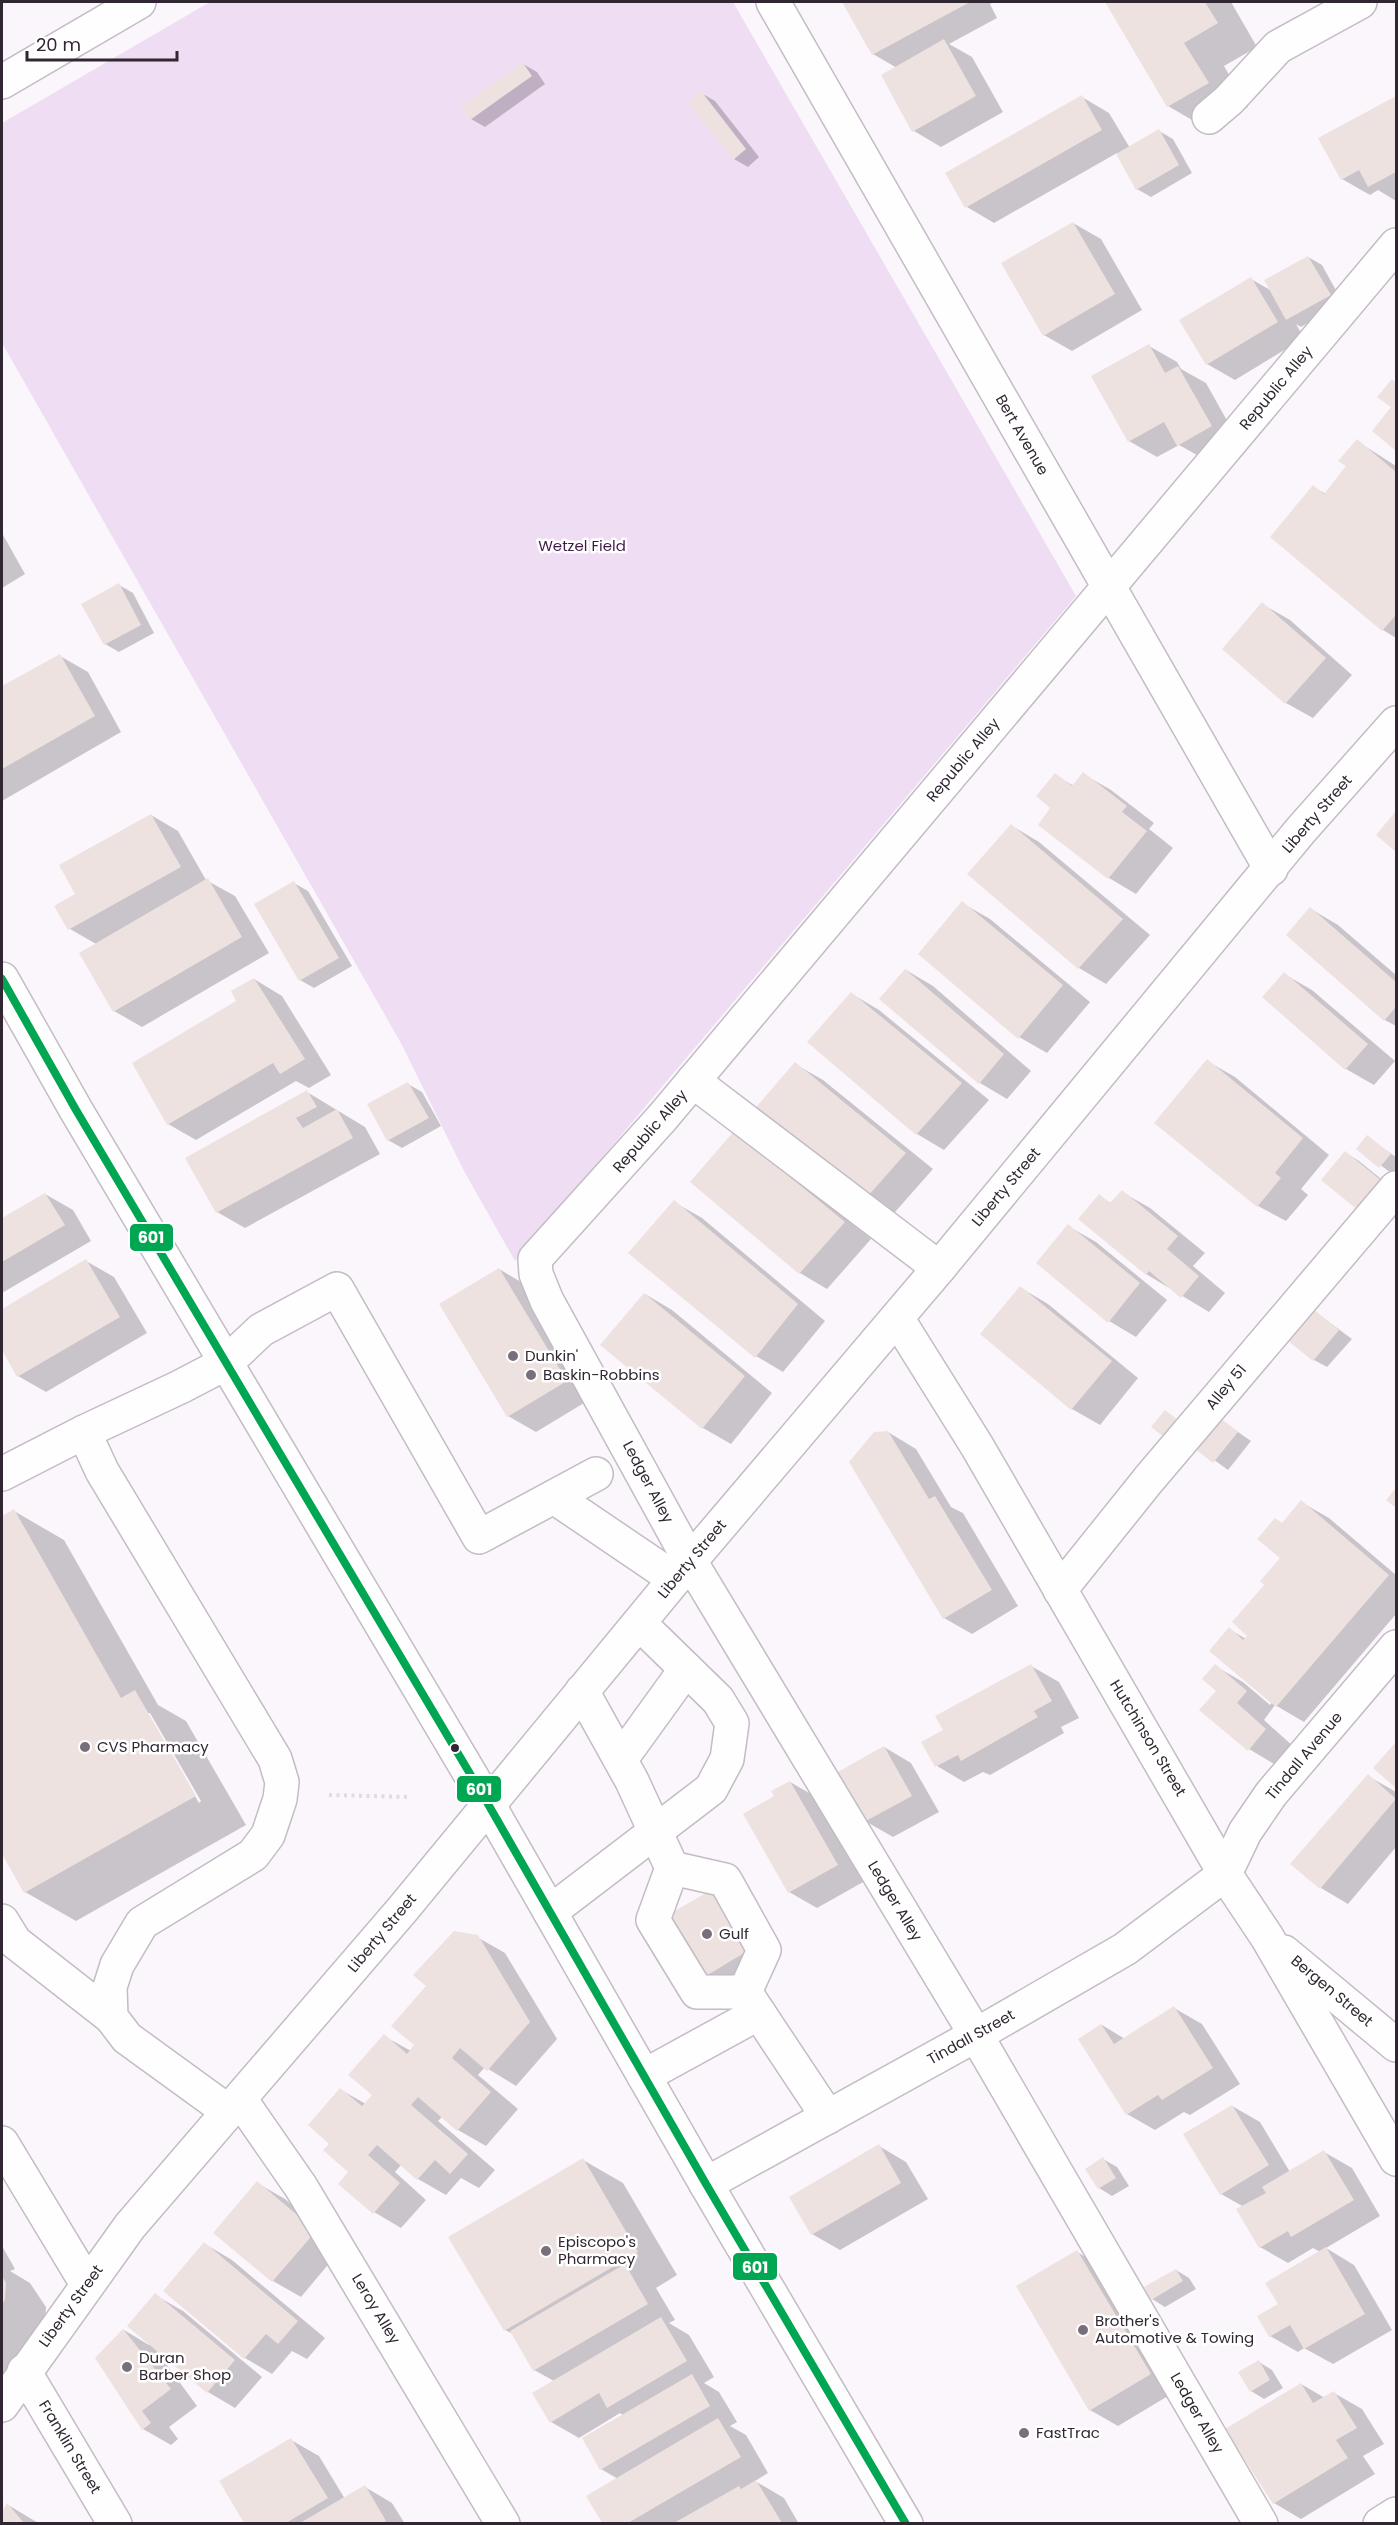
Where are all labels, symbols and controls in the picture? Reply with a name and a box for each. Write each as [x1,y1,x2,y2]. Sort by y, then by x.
scale bar [27,24,177,62]
text: 20 m [36,32,81,57]
street label: Republic Alley [1234,341,1317,434]
street label: Bert Avenue [991,391,1054,479]
park label: Wetzel Field [538,535,626,556]
street label: Republic Alley [921,713,1004,806]
street label: Liberty Street [1277,770,1356,857]
street label: Republic Alley [608,1084,692,1177]
street label: Liberty Street [966,1143,1045,1231]
line badge: 601 [129,1223,174,1252]
text: 601 [138,1226,164,1249]
place label: Dunkin' [525,1345,578,1366]
marker: Dunkin' [506,1349,520,1363]
street label: Alley 51 [1200,1359,1251,1414]
place label: Baskin-Robbins [543,1364,660,1385]
marker: Baskin-Robbins [524,1368,538,1382]
street label: Ledger Alley [618,1437,679,1527]
street label: Liberty Street [652,1515,731,1603]
street label: Hutchinson Street [1105,1676,1192,1800]
street label: Tindall Avenue [1260,1707,1347,1804]
place label: CVS Pharmacy [97,1736,209,1757]
marker: CVS Pharmacy [78,1740,92,1754]
unlabelled marker [449,1742,461,1754]
line badge: 601 [456,1775,502,1803]
text: 601 [466,1778,492,1801]
street label: Ledger Alley [863,1857,928,1945]
street label: Liberty Street [342,1889,421,1977]
place label: Gulf [719,1923,749,1944]
marker: Gulf [700,1927,714,1941]
street label: Bergen Street [1287,1950,1378,2031]
street label: Tindall Street [923,2004,1018,2069]
place label: Episcopo's Pharmacy [558,2231,636,2269]
marker: Episcopo's Pharmacy [539,2244,553,2258]
line badge: 601 [732,2252,778,2281]
text: 601 [742,2256,768,2279]
street label: Liberty Street [34,2260,108,2351]
street label: Leroy Alley [347,2270,406,2348]
place label: Brother's Automotive & Towing [1095,2310,1254,2348]
marker: Brother's Automotive & Towing [1076,2323,1090,2337]
place label: Duran Barber Shop [139,2347,231,2385]
marker: Duran Barber Shop [120,2360,134,2374]
street label: Ledger Alley [1166,2368,1229,2458]
street label: Franklin Street [34,2396,107,2497]
place label: FastTrac [1036,2422,1100,2443]
marker: FastTrac [1017,2426,1031,2440]

